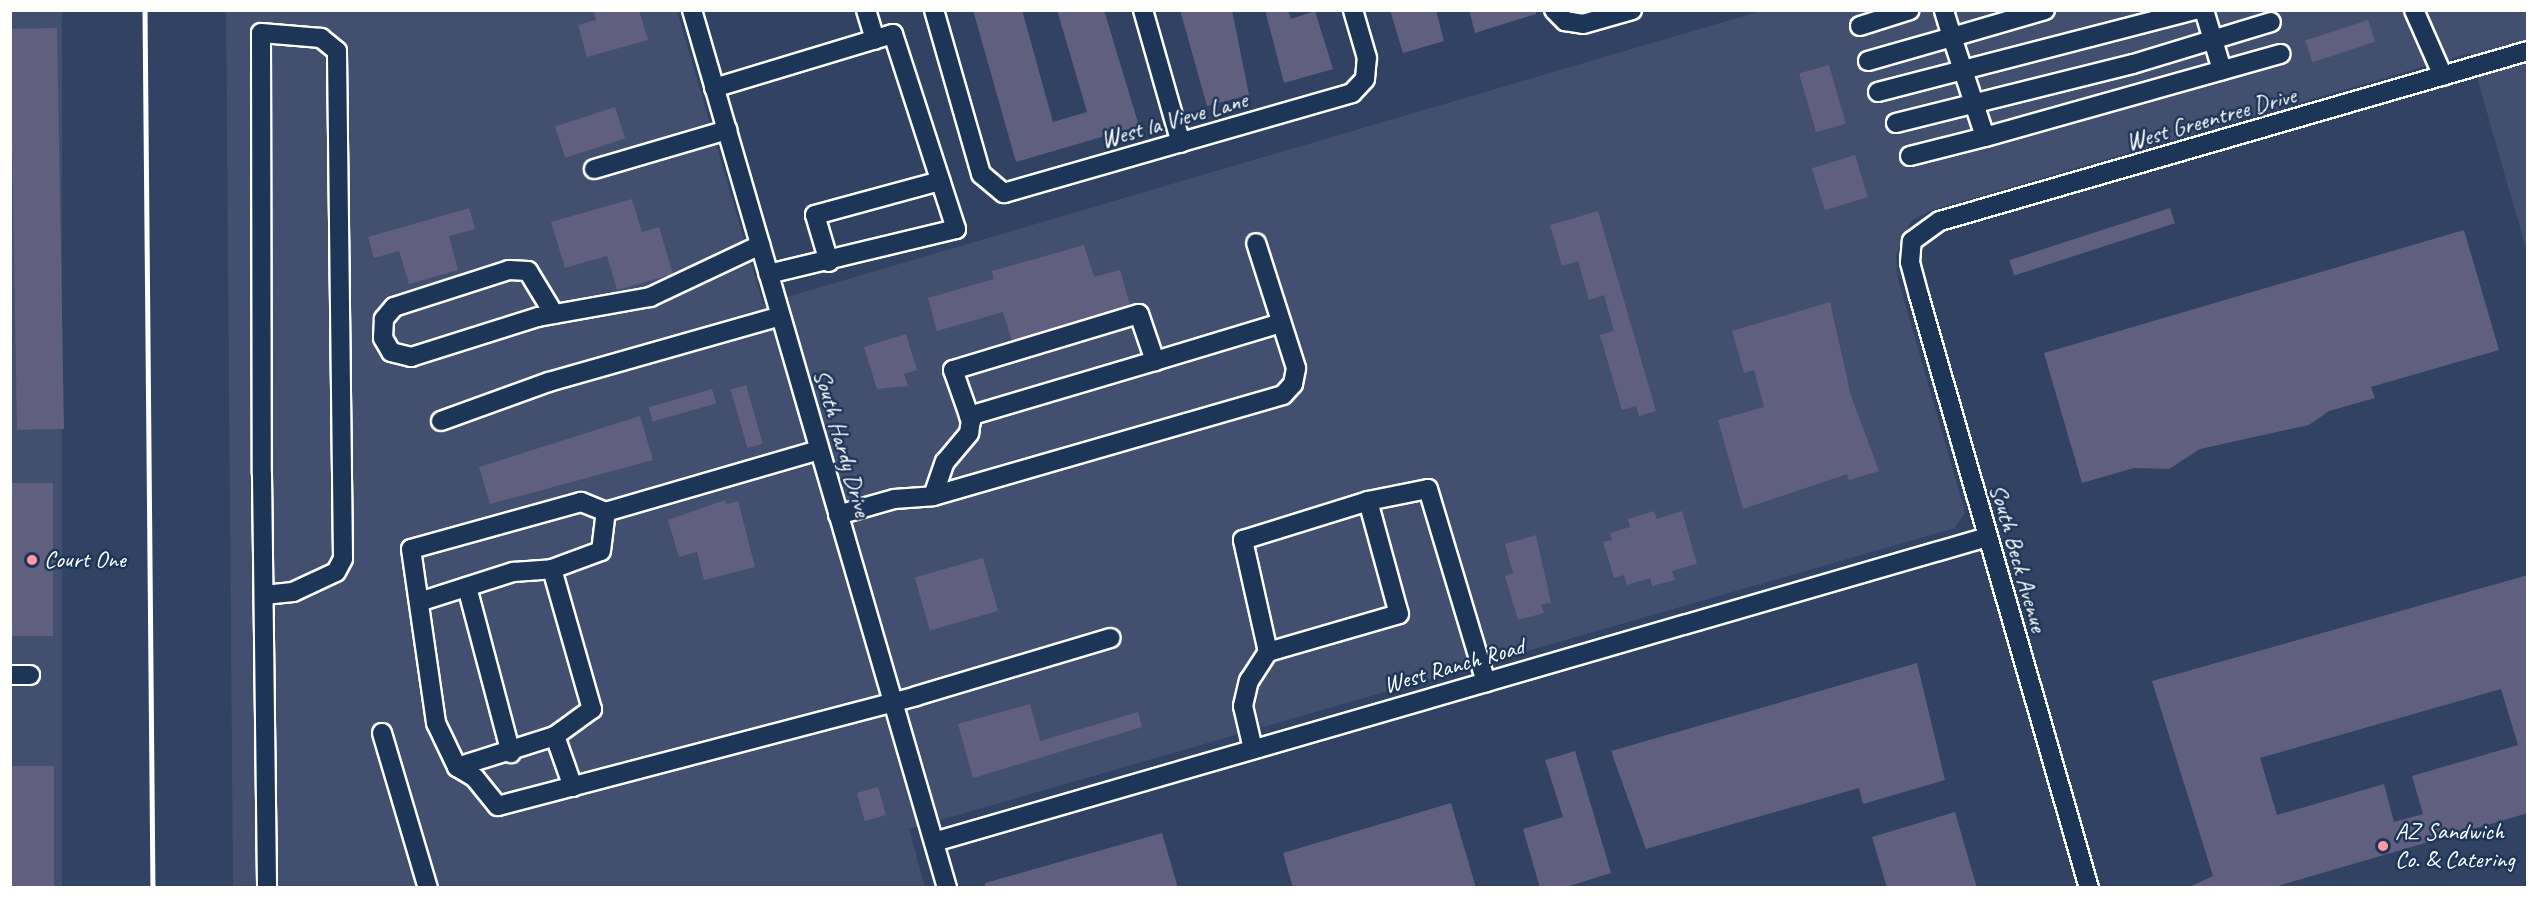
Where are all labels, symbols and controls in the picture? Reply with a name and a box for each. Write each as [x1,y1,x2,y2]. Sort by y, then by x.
street label: West Greentree Drive [2123,81,2299,157]
street label: West la Vieve Lane [1097,85,1251,155]
street label: South Hardy Drive [807,366,877,520]
street label: South Beck Avenue [1983,481,2053,635]
place label: Court One [44,546,126,574]
marker: Court One [25,553,39,567]
street label: West Ranch Road [1380,632,1528,700]
place label: AZ Sandwich Co. & Catering [2395,818,2515,874]
marker: AZ Sandwich Co. & Catering [2376,839,2390,853]

